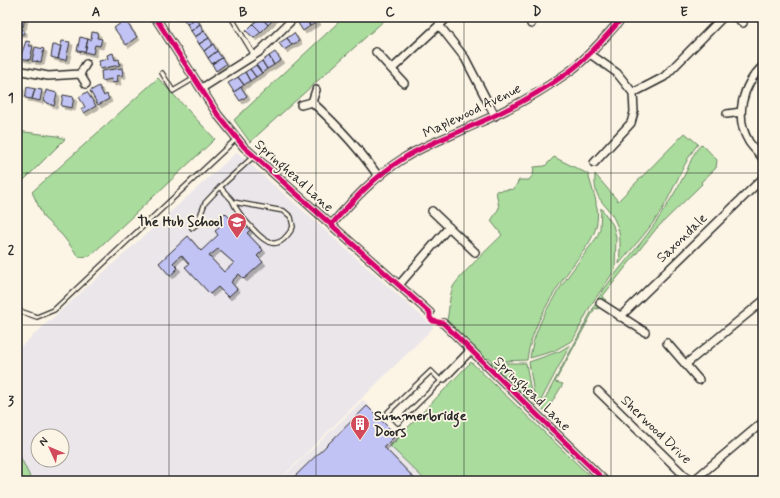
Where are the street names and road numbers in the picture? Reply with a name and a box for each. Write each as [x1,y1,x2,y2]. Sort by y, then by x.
street label: Maplewood Avenue [420,79,524,143]
street label: Springhead Lane [249,136,337,218]
street label: Saxondale [653,209,711,267]
street label: Springhead Lane [488,353,574,437]
street label: Sherwood Drive [617,392,695,468]

